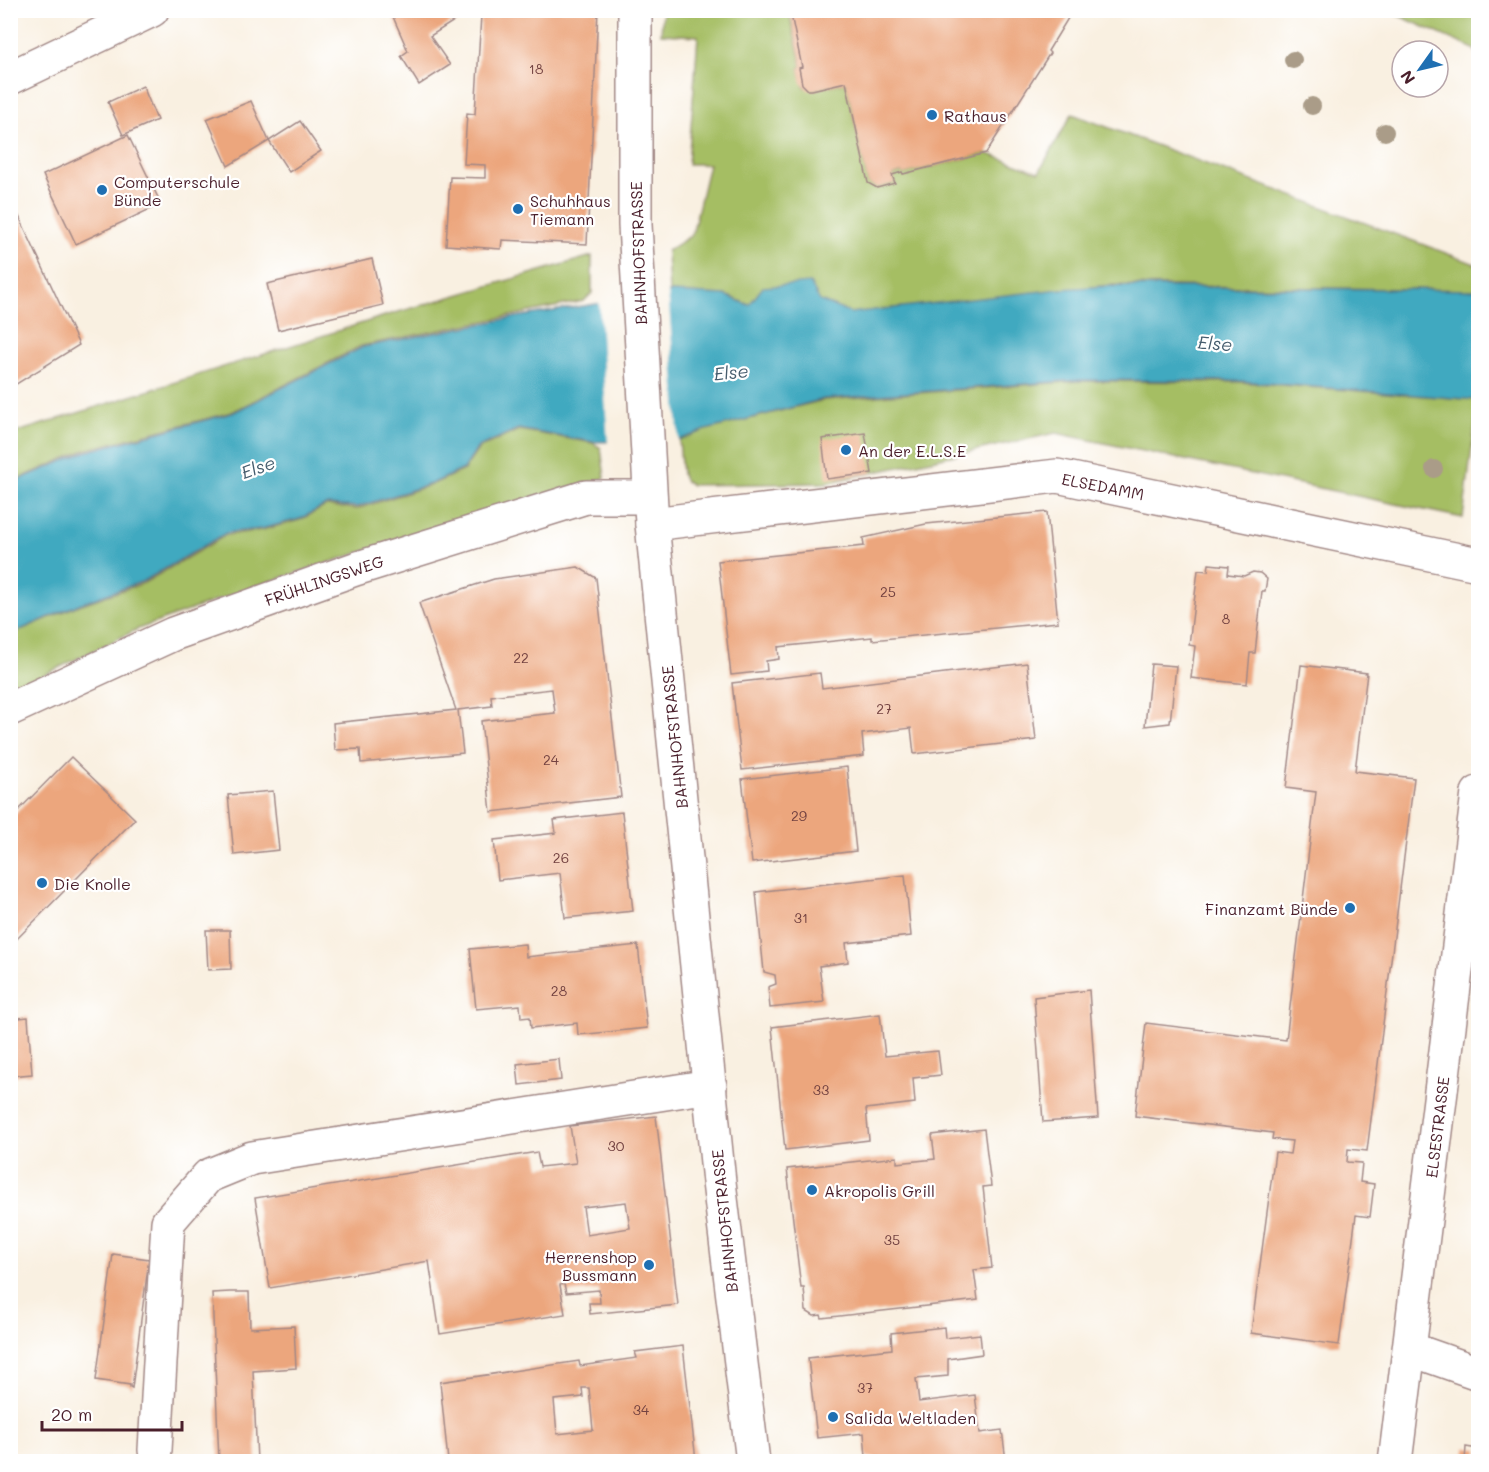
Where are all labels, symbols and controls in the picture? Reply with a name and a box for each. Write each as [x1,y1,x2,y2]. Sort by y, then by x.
north arrow [1390,39,1450,99]
house number: 18 [529,59,543,78]
text: N [1395,67,1419,89]
place label: Rathaus [944,105,1007,126]
marker: Rathaus [925,108,939,122]
place label: Computerschule Bünde [114,171,240,210]
street label: BAHNHOFSTRASSE [625,181,651,325]
marker: Computerschule Bünde [95,183,109,197]
place label: Schuhhaus Tiemann [530,190,611,229]
marker: Schuhhaus Tiemann [511,202,525,216]
water label: Else [1197,330,1233,356]
water label: Else [712,358,750,386]
place label: An der E.L.S.E [858,440,966,461]
marker: An der E.L.S.E [839,443,853,457]
water label: Else [238,450,278,484]
street label: ELSEDAMM [1060,468,1146,504]
street label: FRÜHLINGSWEG [262,550,386,610]
house number: 25 [880,582,896,601]
house number: 8 [1222,609,1230,628]
house number: 22 [513,648,529,667]
street label: BAHNHOFSTRASSE [656,664,692,810]
house number: 27 [876,699,892,718]
house number: 24 [543,750,560,769]
house number: 29 [791,806,807,825]
house number: 26 [553,848,569,867]
place label: Die Knolle [54,873,131,894]
marker: Die Knolle [35,876,49,890]
place label: Finanzamt Bünde [1205,898,1338,919]
marker: Finanzamt Bünde [1343,901,1357,915]
house number: 31 [794,908,808,927]
house number: 28 [551,981,567,1000]
street label: ELSESTRASSE [1420,1075,1454,1179]
house number: 33 [813,1080,829,1099]
house number: 30 [608,1136,625,1155]
street label: BAHNHOFSTRASSE [706,1148,742,1294]
place label: Akropolis Grill [824,1180,935,1201]
marker: Akropolis Grill [805,1183,819,1197]
house number: 35 [884,1230,900,1249]
place label: Herrenshop Bussmann [545,1246,637,1285]
marker: Herrenshop Bussmann [642,1258,656,1272]
house number: 37 [857,1378,873,1397]
scale bar [42,1394,182,1432]
house number: 34 [633,1400,650,1419]
text: 20 m [51,1402,92,1426]
place label: Salida Weltladen [845,1407,976,1428]
marker: Salida Weltladen [826,1410,840,1424]

